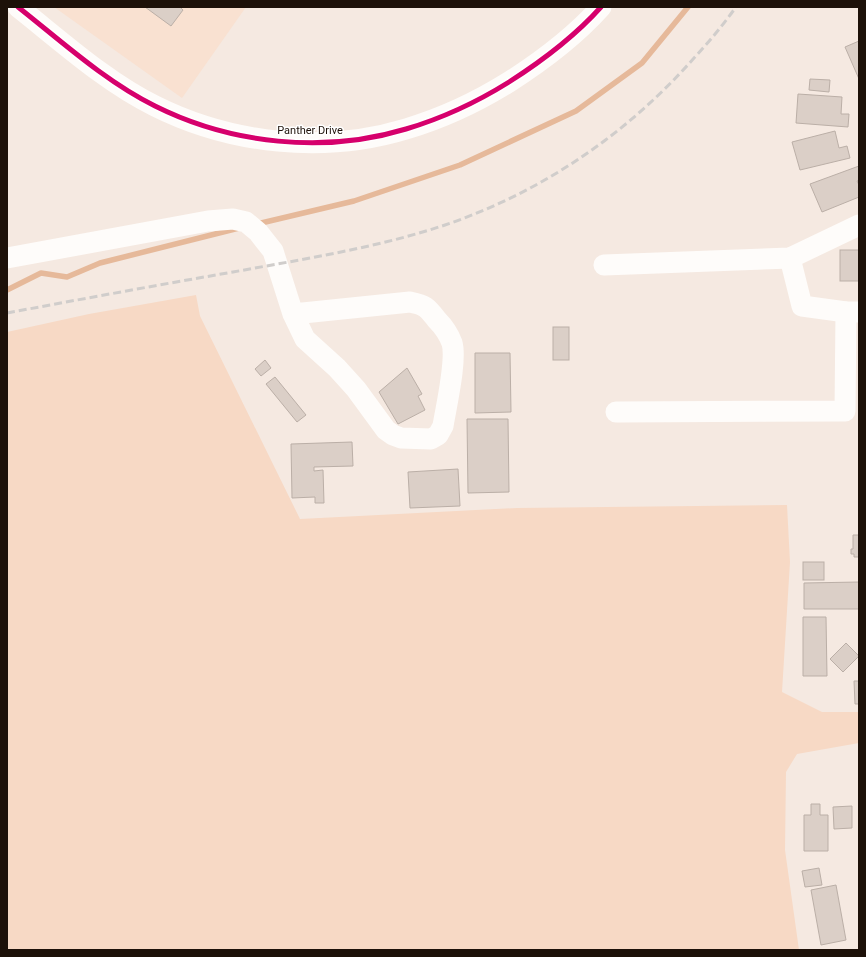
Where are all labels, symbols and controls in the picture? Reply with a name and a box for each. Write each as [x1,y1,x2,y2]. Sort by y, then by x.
street label: Panther Drive [277,124,343,137]

